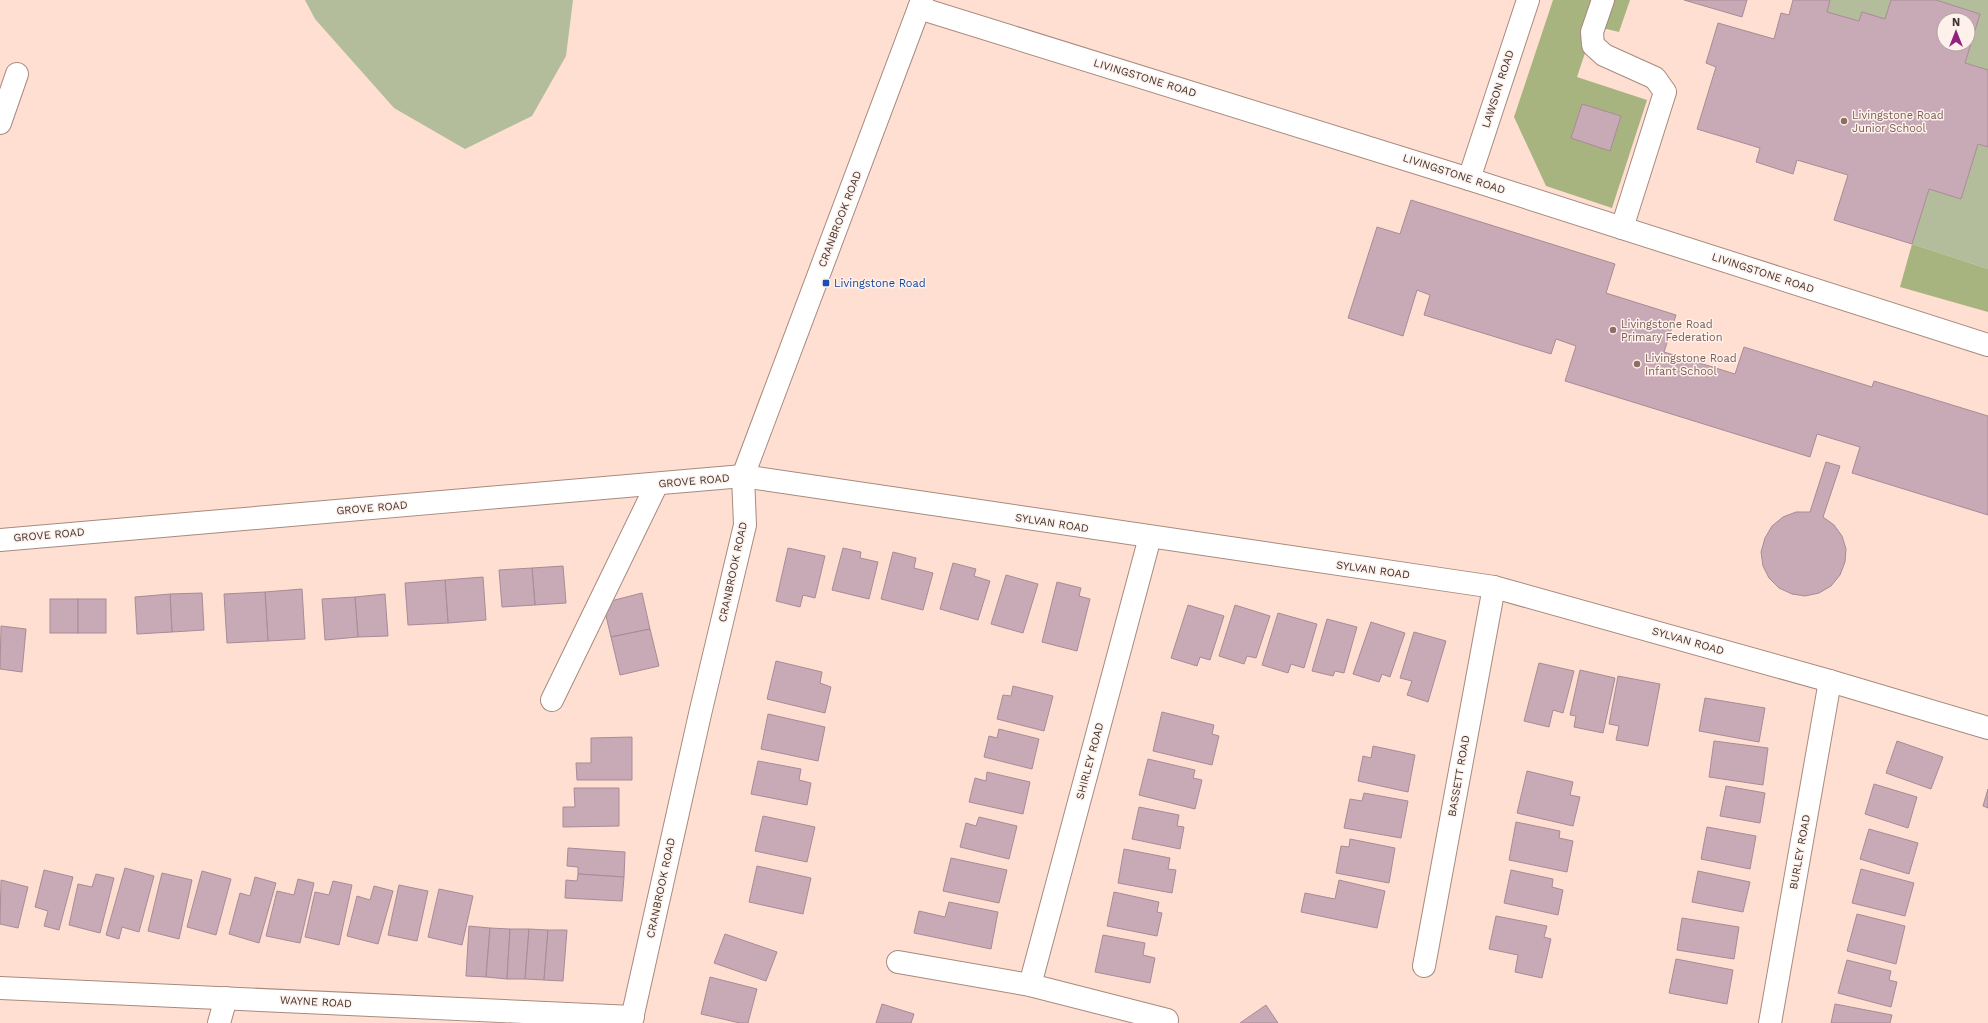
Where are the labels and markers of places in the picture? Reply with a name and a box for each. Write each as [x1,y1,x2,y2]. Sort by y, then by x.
place label: Livingstone Road Junior School [1852,109,1944,135]
marker: Livingstone Road Junior School [1839,116,1849,126]
place label: Livingstone Road [834,277,926,290]
marker: Livingstone Road [821,278,831,288]
place label: Livingstone Road Primary Federation [1621,318,1722,344]
marker: Livingstone Road Primary Federation [1608,325,1618,335]
place label: Livingstone Road Infant School [1645,352,1737,378]
marker: Livingstone Road Infant School [1632,359,1642,369]

